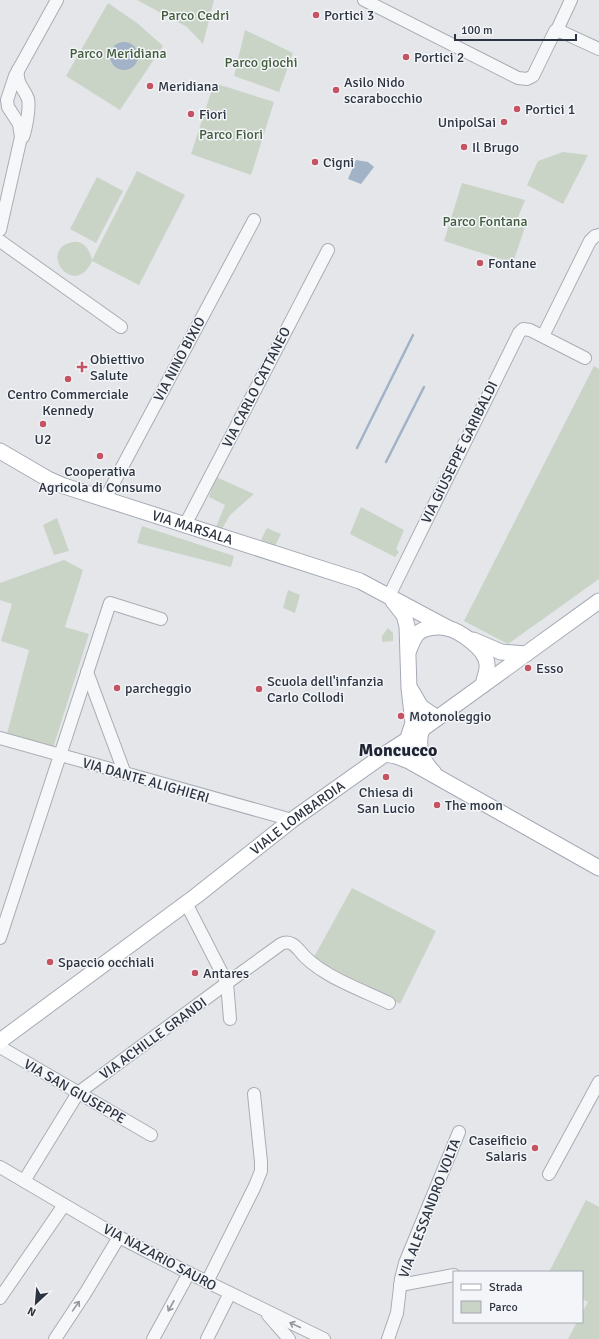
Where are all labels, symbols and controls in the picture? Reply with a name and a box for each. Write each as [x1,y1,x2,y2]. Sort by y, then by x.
park label: Parco Cedri [161,7,229,24]
place label: Portici 3 [324,7,374,24]
marker: Portici 3 [311,10,321,20]
scale bar [455,16,576,42]
text: 100 m [461,23,493,38]
park label: Parco Meridiana [70,45,167,62]
place label: Portici 2 [414,49,464,66]
marker: Portici 2 [401,52,411,62]
park label: Parco giochi [225,54,297,71]
place label: Asilo Nido scarabocchio [344,74,422,107]
place label: Meridiana [158,78,219,95]
marker: Meridiana [145,81,155,91]
marker: Asilo Nido scarabocchio [331,85,341,95]
place label: Portici 1 [525,101,575,118]
marker: Portici 1 [512,104,522,114]
place label: Fiori [199,106,227,123]
marker: Fiori [186,109,196,119]
place label: UnipolSai [438,114,496,131]
marker: UnipolSai [499,117,509,127]
park label: Parco Fiori [199,126,263,143]
place label: Il Brugo [472,139,519,156]
marker: Il Brugo [459,142,469,152]
place label: Cigni [323,154,354,171]
marker: Cigni [310,157,320,167]
park label: Parco Fontana [442,213,528,230]
place label: Fontane [488,255,536,272]
marker: Fontane [475,258,485,268]
street label: VIA NINO BIXIO [150,314,209,404]
street label: VIA CARLO CATTANEO [219,324,294,450]
place label: Obiettivo Salute [90,351,144,384]
marker: Obiettivo Salute [77,362,87,372]
marker: Centro Commerciale Kennedy [63,374,73,384]
street label: VIA GIUSEPPE GARIBALDI [418,378,501,526]
place label: Centro Commerciale Kennedy [7,386,129,419]
marker: U2 [38,419,48,429]
place label: U2 [35,431,51,448]
marker: Cooperativa Agricola di Consumo [95,451,105,461]
place label: Cooperativa Agricola di Consumo [39,463,161,496]
street label: VIA MARSALA [150,507,235,549]
place label: Esso [536,660,563,677]
marker: Esso [523,663,533,673]
place label: Scuola dell'infanzia Carlo Collodi [267,673,384,706]
place label: parcheggio [125,680,191,697]
marker: parcheggio [112,683,122,693]
marker: Scuola dell'infanzia Carlo Collodi [254,684,264,694]
place label: Motonoleggio [409,708,491,725]
marker: Motonoleggio [396,711,406,721]
district label: Moncucco [359,739,437,761]
street label: VIA DANTE ALIGHIERI [80,754,211,807]
marker: Chiesa di San Lucio [381,772,391,782]
street label: VIALE LOMBARDIA [247,777,349,859]
place label: Chiesa di San Lucio [357,784,415,817]
place label: The moon [445,797,503,814]
marker: The moon [432,800,442,810]
place label: Spaccio occhiali [58,954,154,971]
marker: Spaccio occhiali [45,957,55,967]
place label: Antares [203,965,249,982]
marker: Antares [190,968,200,978]
street label: VIA ACHILLE GRANDI [96,994,210,1083]
street label: VIA SAN GIUSEPPE [21,1055,129,1128]
place label: Caseificio Salaris [469,1132,527,1165]
street label: VIA ALESSANDRO VOLTA [395,1136,464,1280]
marker: Caseificio Salaris [530,1143,540,1153]
street label: VIA NAZARIO SAURO [100,1220,219,1295]
legend [453,1271,583,1323]
text: Strada [489,1280,523,1295]
north arrow [16,1283,56,1323]
one-way arrow [166,1300,174,1312]
text: Parco [489,1300,518,1315]
one-way arrow [72,1301,80,1312]
text: N [26,1304,38,1319]
one-way arrow [289,1321,301,1328]

